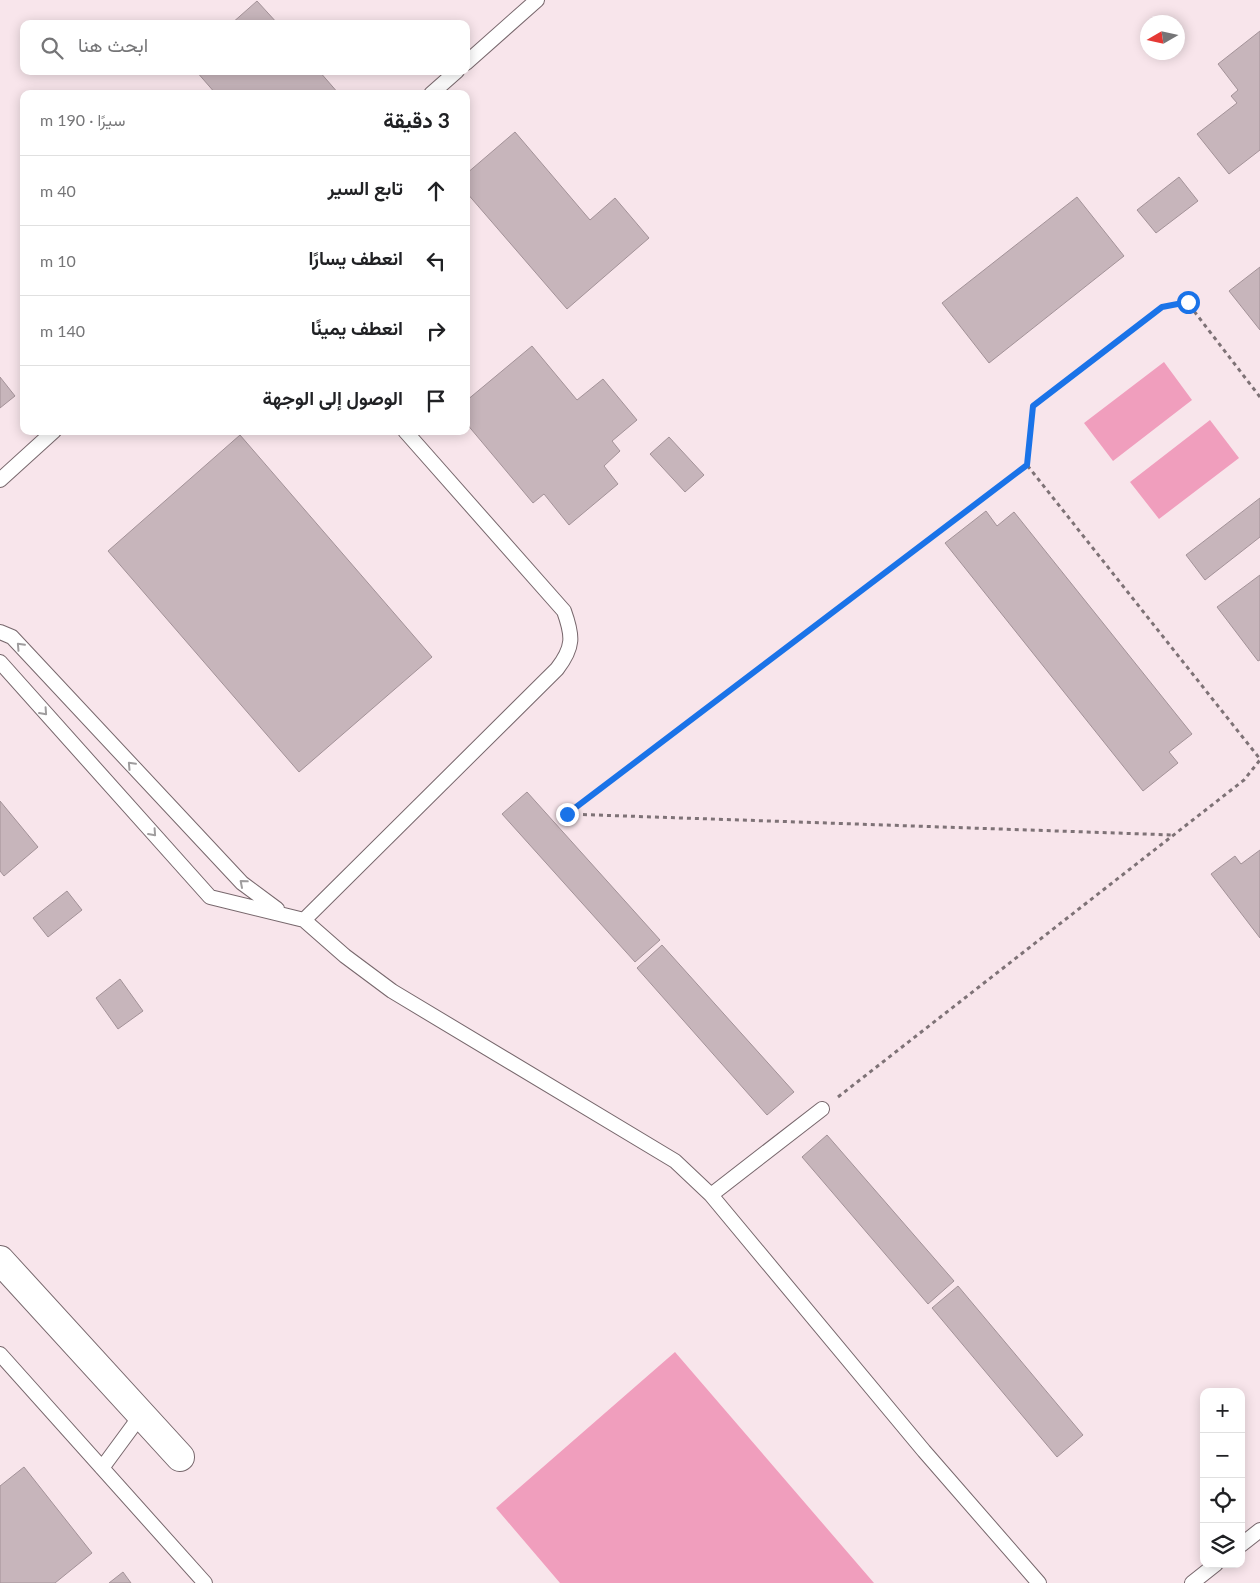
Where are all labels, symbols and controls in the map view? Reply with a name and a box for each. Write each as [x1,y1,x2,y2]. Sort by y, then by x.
north arrow [1140,15,1185,60]
search box [20,20,470,75]
text: ابحث هنا [78,33,148,56]
icon: search [38,34,66,62]
text: 3 دقيقة [383,107,450,132]
text: سيرًا · 190 m [40,110,125,129]
text: تابع السير [328,176,403,199]
icon: ahead [422,177,450,205]
text: 40 m [40,181,76,200]
text: انعطف يسارًا [308,246,403,269]
icon: left [422,247,450,275]
text: 10 m [40,251,76,270]
route start [1177,291,1200,314]
text: انعطف يمينًا [311,316,403,339]
icon: right [422,317,450,345]
text: 140 m [40,321,85,340]
text: الوصول إلى الوجهة [262,386,403,409]
icon: arrive [422,387,450,415]
one-way arrow [17,643,26,652]
one-way arrow [38,706,47,715]
one-way arrow [128,761,137,770]
route end [556,803,579,826]
one-way arrow [147,827,156,836]
one-way arrow [239,880,248,889]
map controls [1200,1388,1245,1568]
button: + [1200,1388,1245,1433]
button: − [1200,1433,1245,1478]
button: locate [1200,1478,1245,1523]
button: layers [1200,1523,1245,1568]

